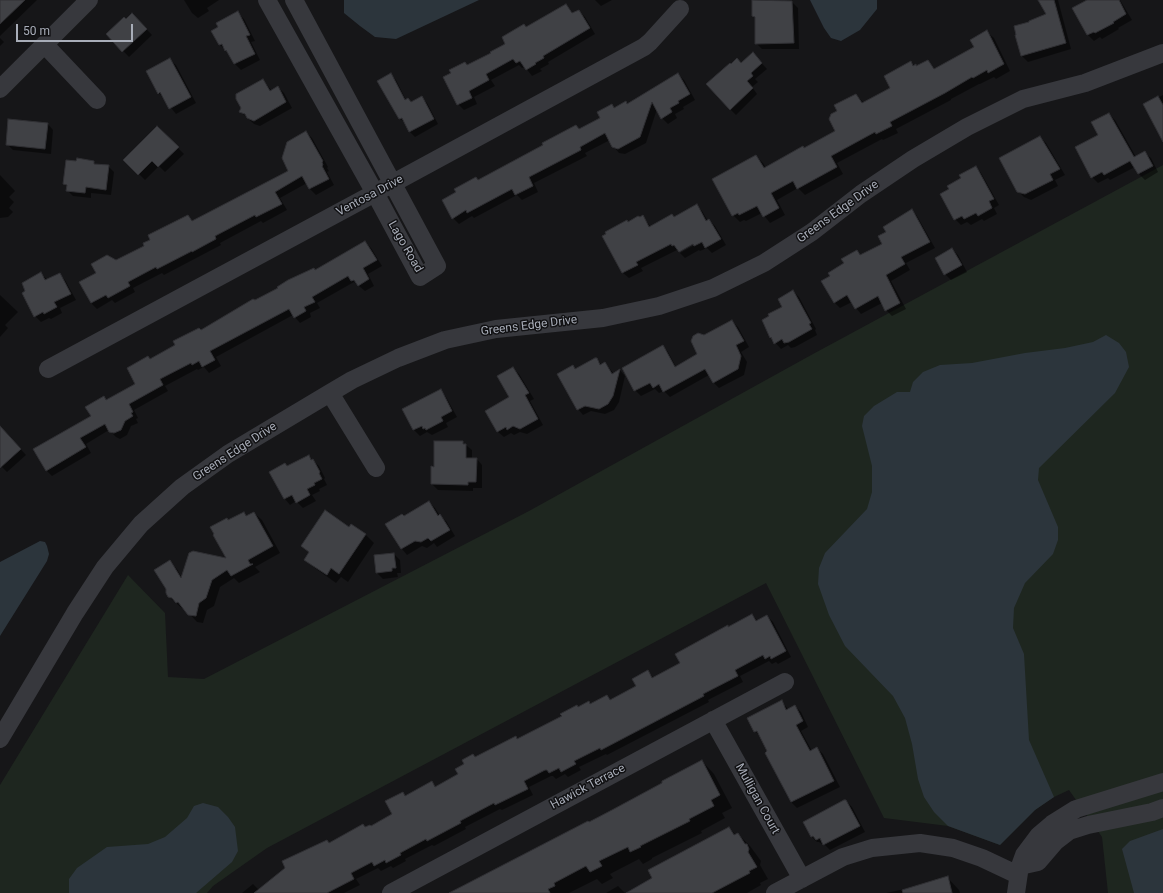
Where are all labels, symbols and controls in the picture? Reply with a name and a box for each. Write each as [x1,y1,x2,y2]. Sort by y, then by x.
scale bar [18,16,135,42]
text: 50 m [23,24,50,38]
street label: Ventosa Drive [334,172,406,220]
street label: Greens Edge Drive [794,178,882,246]
street label: Lago Road [384,219,426,275]
street label: Greens Edge Drive [480,313,578,339]
street label: Greens Edge Drive [190,420,280,484]
street label: Hawick Terrace [548,761,628,813]
street label: Mulligan Court [732,761,782,837]

